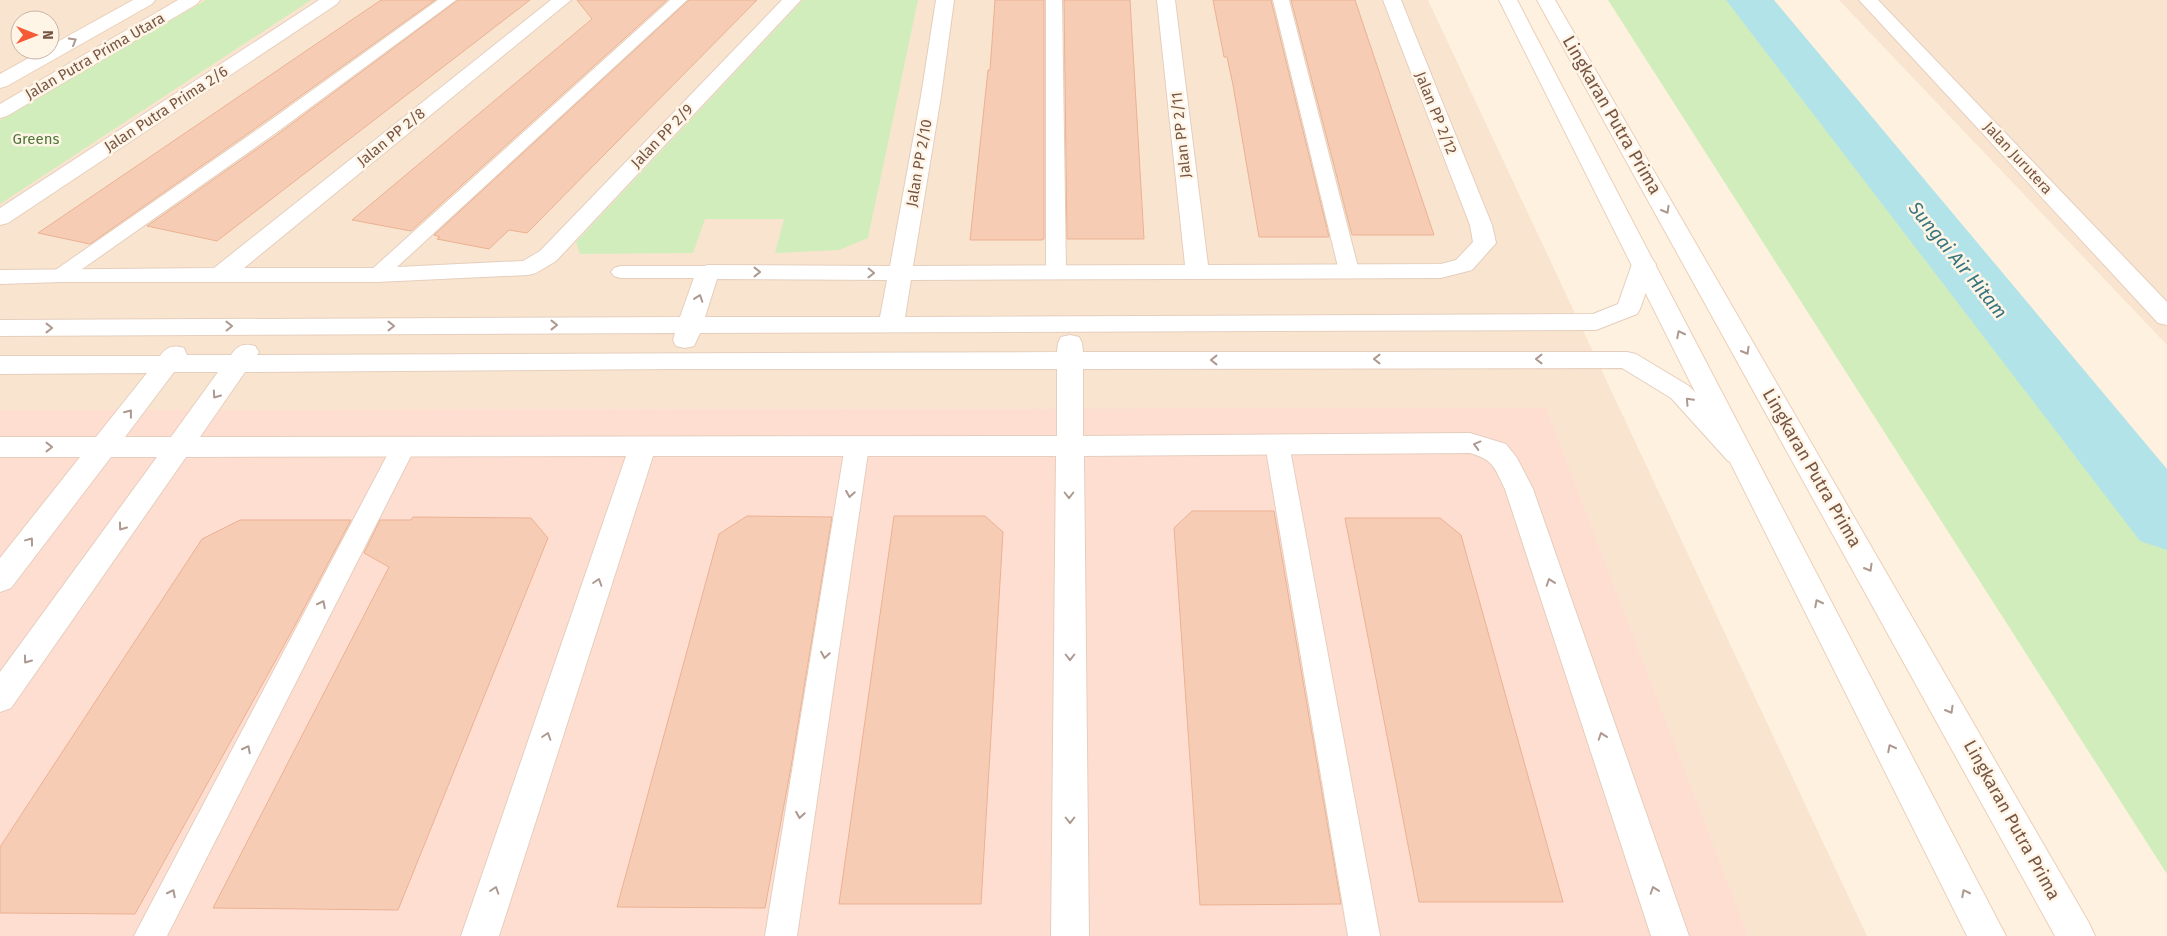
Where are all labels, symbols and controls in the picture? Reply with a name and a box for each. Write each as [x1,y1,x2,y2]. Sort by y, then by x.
street label: Jalan Putra Prima Utara [22,9,168,103]
north arrow [10,10,60,60]
text: N [39,30,56,40]
street label: Lingkaran Putra Prima [1558,32,1666,198]
one-way arrow [67,37,76,47]
street label: Jalan Putra Prima 2/6 [101,62,231,156]
street label: Jalan PP 2/12 [1411,69,1461,157]
street label: Jalan PP 2/11 [1168,91,1194,179]
street label: Jalan PP 2/9 [627,100,697,172]
street label: Jalan PP 2/8 [353,104,429,170]
street label: Jalan PP 2/10 [902,118,936,208]
street label: Jalan Jurutera [1980,118,2056,198]
park label: Greens [13,130,59,148]
water label: Sungai Air Hitam [1903,196,2012,323]
one-way arrow [1659,204,1669,213]
one-way arrow [754,267,761,277]
one-way arrow [867,268,875,278]
one-way arrow [693,294,703,303]
one-way arrow [550,320,558,330]
one-way arrow [225,321,233,332]
one-way arrow [388,321,395,331]
one-way arrow [45,323,53,333]
one-way arrow [1676,330,1686,339]
one-way arrow [1739,346,1749,355]
one-way arrow [1373,354,1381,365]
one-way arrow [1535,354,1543,364]
one-way arrow [1210,355,1218,365]
street label: Lingkaran Putra Prima [1758,385,1866,551]
one-way arrow [213,389,222,399]
one-way arrow [1686,398,1695,407]
one-way arrow [124,409,133,418]
one-way arrow [1474,441,1482,451]
one-way arrow [46,442,53,452]
one-way arrow [845,490,855,498]
one-way arrow [1064,491,1074,499]
one-way arrow [119,521,128,531]
one-way arrow [24,538,32,547]
one-way arrow [1863,563,1873,572]
one-way arrow [592,578,602,586]
one-way arrow [1546,578,1556,587]
one-way arrow [1814,599,1824,608]
one-way arrow [316,601,326,610]
one-way arrow [820,651,831,659]
one-way arrow [24,654,33,663]
one-way arrow [1065,654,1075,661]
one-way arrow [1943,704,1953,713]
one-way arrow [541,732,551,740]
one-way arrow [1598,732,1608,741]
street label: Lingkaran Putra Prima [1959,736,2065,904]
one-way arrow [1887,744,1897,753]
one-way arrow [241,745,251,754]
one-way arrow [796,811,806,820]
one-way arrow [1065,816,1075,824]
one-way arrow [489,886,499,894]
one-way arrow [1650,886,1660,895]
one-way arrow [166,889,176,898]
one-way arrow [1961,889,1971,898]

